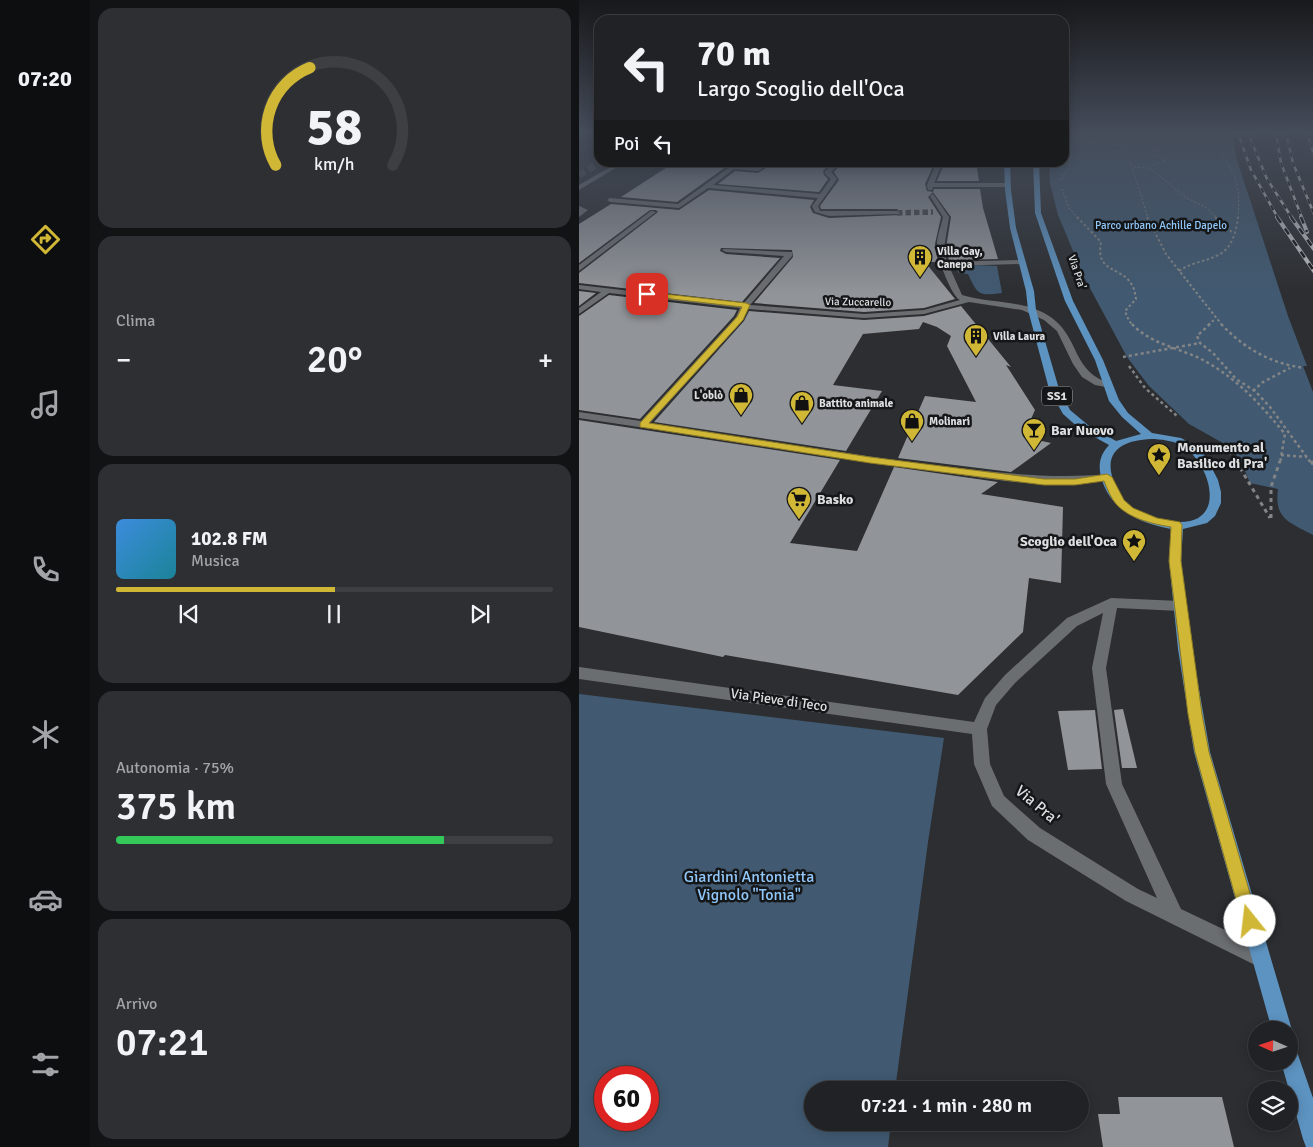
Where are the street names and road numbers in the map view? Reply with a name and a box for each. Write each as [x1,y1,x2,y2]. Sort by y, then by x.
street label: Via Pra' [1065,253,1089,291]
street label: Via Zuccarello [825,295,892,309]
road number: SS1 [1042,386,1072,406]
street label: Via Pieve di Teco [729,685,829,715]
street label: Via Pra' [1011,781,1063,829]

